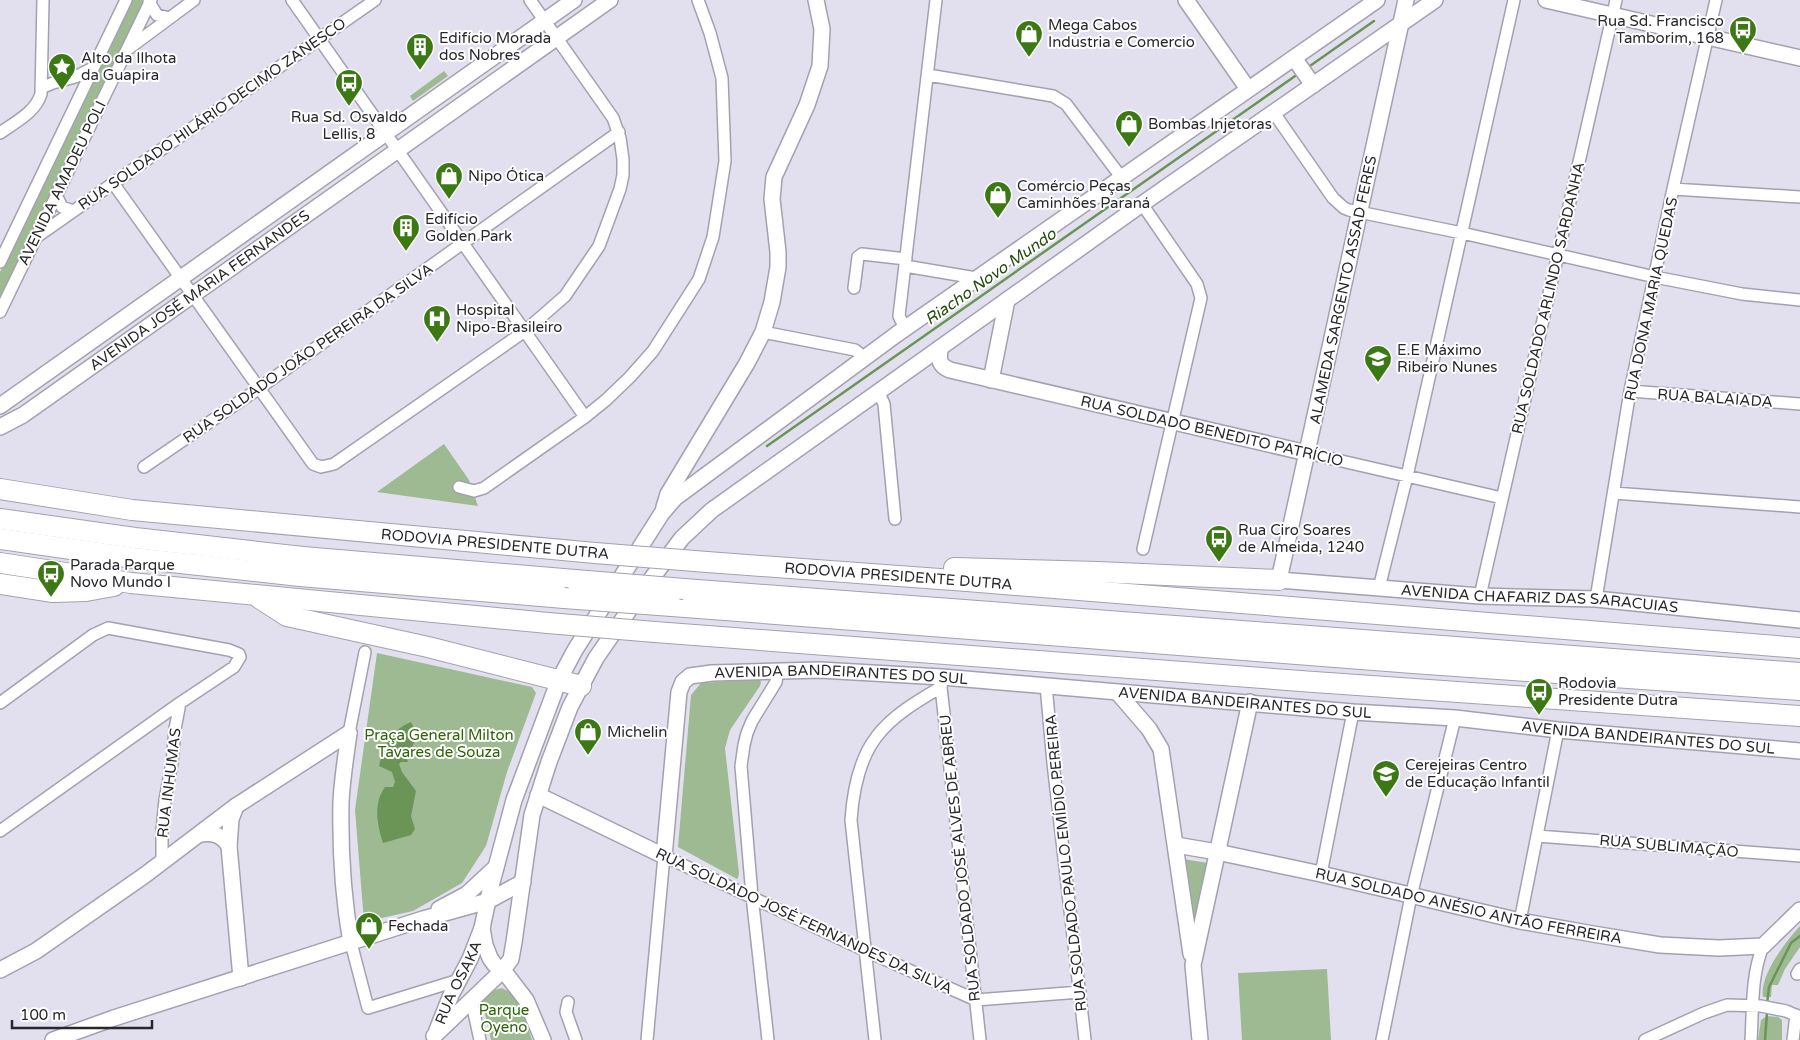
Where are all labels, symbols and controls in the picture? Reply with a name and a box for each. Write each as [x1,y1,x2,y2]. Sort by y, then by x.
place label: Rua Sd. Francisco Tamborim, 168 [1597,12,1724,47]
street label: RUA SOLDADO HILÁRIO DECIMO ZANESCO [75,14,349,214]
bus stop icon: Rua Sd. Francisco Tamborim, 168 [1728,15,1758,54]
place label: Mega Cabos Industria e Comercio [1048,16,1195,51]
shop icon: Mega Cabos Industria e Comercio [1014,19,1044,58]
place label: Edifício Morada dos Nobres [439,29,551,64]
building icon: Edifício Morada dos Nobres [405,32,435,71]
place label: Alto da Ilhota da Guapira [81,49,177,84]
place icon: Alto da Ilhota da Guapira [47,52,77,91]
bus stop icon: Rua Sd. Osvaldo Lellis, 8 [334,68,364,107]
street label: AVENIDA AMADEU POLI [14,98,110,268]
place label: Rua Sd. Osvaldo Lellis, 8 [291,108,407,143]
shop icon: Bombas Injetoras [1114,109,1144,148]
place label: Bombas Injetoras [1148,115,1272,133]
street label: ALAMEDA SARGENTO ASSAD FERES [1306,154,1380,426]
street label: RUA SOLDADO ARLINDO SARDANHA [1508,160,1588,436]
shop icon: Nipo Ótica [434,161,464,200]
place label: Nipo Ótica [468,167,544,185]
place label: Comércio Peças Caminhões Paraná [1017,177,1150,212]
shop icon: Comércio Peças Caminhões Paraná [983,180,1013,219]
street label: RUA DONA MARIA QUEDAS [1621,196,1681,402]
street label: AVENIDA JOSÉ MARIA FERNANDES [86,206,313,374]
place label: Edifício Golden Park [425,210,512,245]
building icon: Edifício Golden Park [391,213,421,252]
water label: Riacho Novo Mundo [921,223,1061,330]
street label: RUA SOLDADO JOÃO PEREIRA DA SILVA [180,259,436,447]
place label: Hospital Nipo-Brasileiro [456,301,562,336]
hospital icon: Hospital Nipo-Brasileiro [422,304,452,343]
place label: E.E Máximo Ribeiro Nunes [1397,341,1497,376]
school or university icon: E.E Máximo Ribeiro Nunes [1363,344,1393,383]
street label: RUA BALAIADA [1657,385,1773,411]
street label: RUA SOLDADO BENEDITO PATRÍCIO [1079,392,1345,470]
place label: Rua Ciro Soares de Almeida, 1240 [1238,521,1364,556]
bus stop icon: Rua Ciro Soares de Almeida, 1240 [1204,524,1234,563]
street label: RODOVIA PRESIDENTE DUTRA [380,525,610,563]
place label: Parada Parque Novo Mundo I [70,556,175,591]
bus stop icon: Parada Parque Novo Mundo I [36,559,66,598]
street label: RODOVIA PRESIDENTE DUTRA [784,559,1013,594]
street label: AVENIDA CHAFARIZ DAS SARACUIAS [1400,581,1679,616]
street label: AVENIDA BANDEIRANTES DO SUL [714,661,969,688]
place label: Rodovia Presidente Dutra [1558,674,1678,709]
bus stop icon: Rodovia Presidente Dutra [1524,677,1554,716]
street label: AVENIDA BANDEIRANTES DO SUL [1117,683,1372,722]
street label: RUA SOLDADO PAULO EMÍDIO PEREIRA [1041,713,1091,1013]
street label: RUA SOLDADO JOSÉ ALVES DE ABREU [936,714,984,1002]
shop icon: Michelin [573,717,603,756]
street label: AVENIDA BANDEIRANTES DO SUL [1521,717,1776,758]
place label: Michelin [607,723,667,741]
park label: Praça General Milton Tavares de Souza [364,726,514,761]
street label: RUA INHUMAS [153,727,185,839]
place label: Cerejeiras Centro de Educação Infantil [1405,756,1550,791]
school or university icon: Cerejeiras Centro de Educação Infantil [1371,759,1401,798]
street label: RUA SUBLIMAÇÃO [1599,831,1739,861]
street label: RUA SOLDADO JOSÉ FERNANDES DA SILVA [653,844,955,998]
street label: RUA SOLDADO ANÉSIO ANTÃO FERREIRA [1314,864,1623,948]
shop icon: Fechada [354,911,384,950]
place label: Fechada [388,917,448,935]
street label: RUA OSAKA [431,938,485,1027]
scale bar [12,998,152,1030]
park label: Parque Oyeno [479,1001,529,1036]
text: 100 m [20,1006,66,1024]

